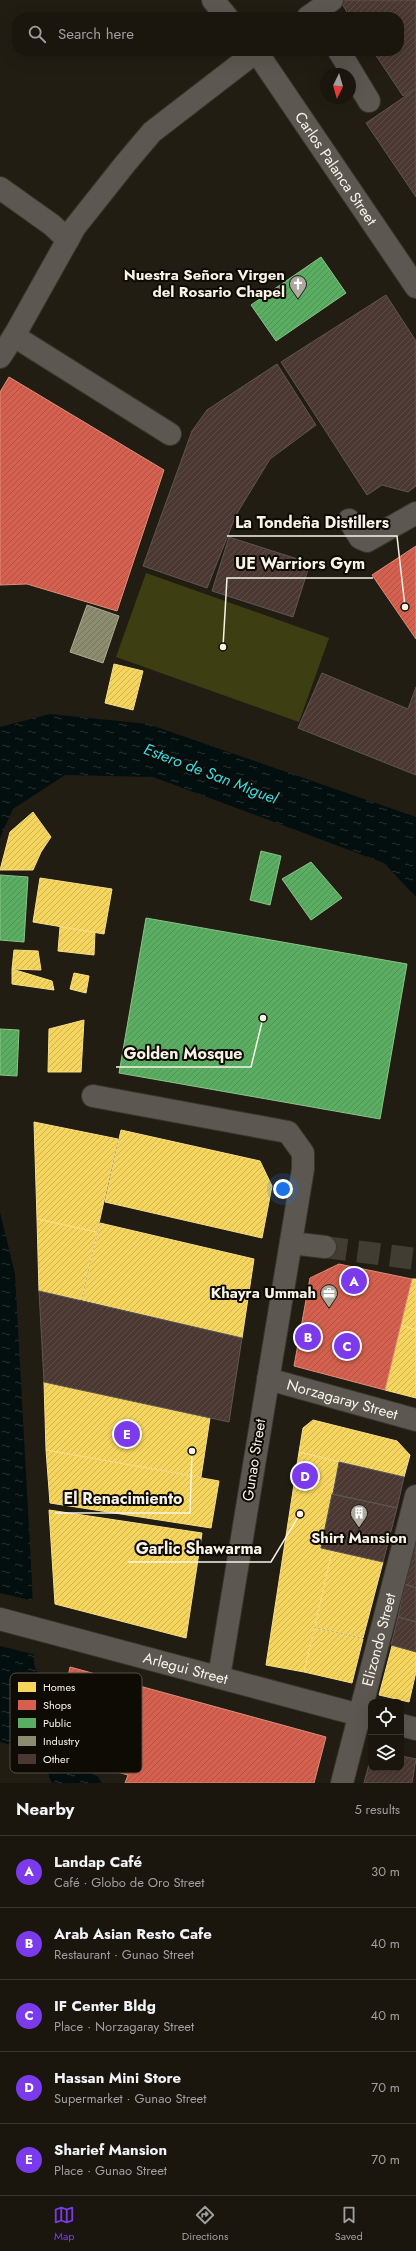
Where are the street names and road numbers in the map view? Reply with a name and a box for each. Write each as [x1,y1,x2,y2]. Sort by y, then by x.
street label: Carlos Palanca Street [289,107,382,230]
street label: Norzagaray Street [284,1374,401,1426]
street label: Gunao Street [237,1417,271,1503]
street label: Elizondo Street [356,1590,402,1689]
street label: Arlegui Street [141,1647,231,1690]

